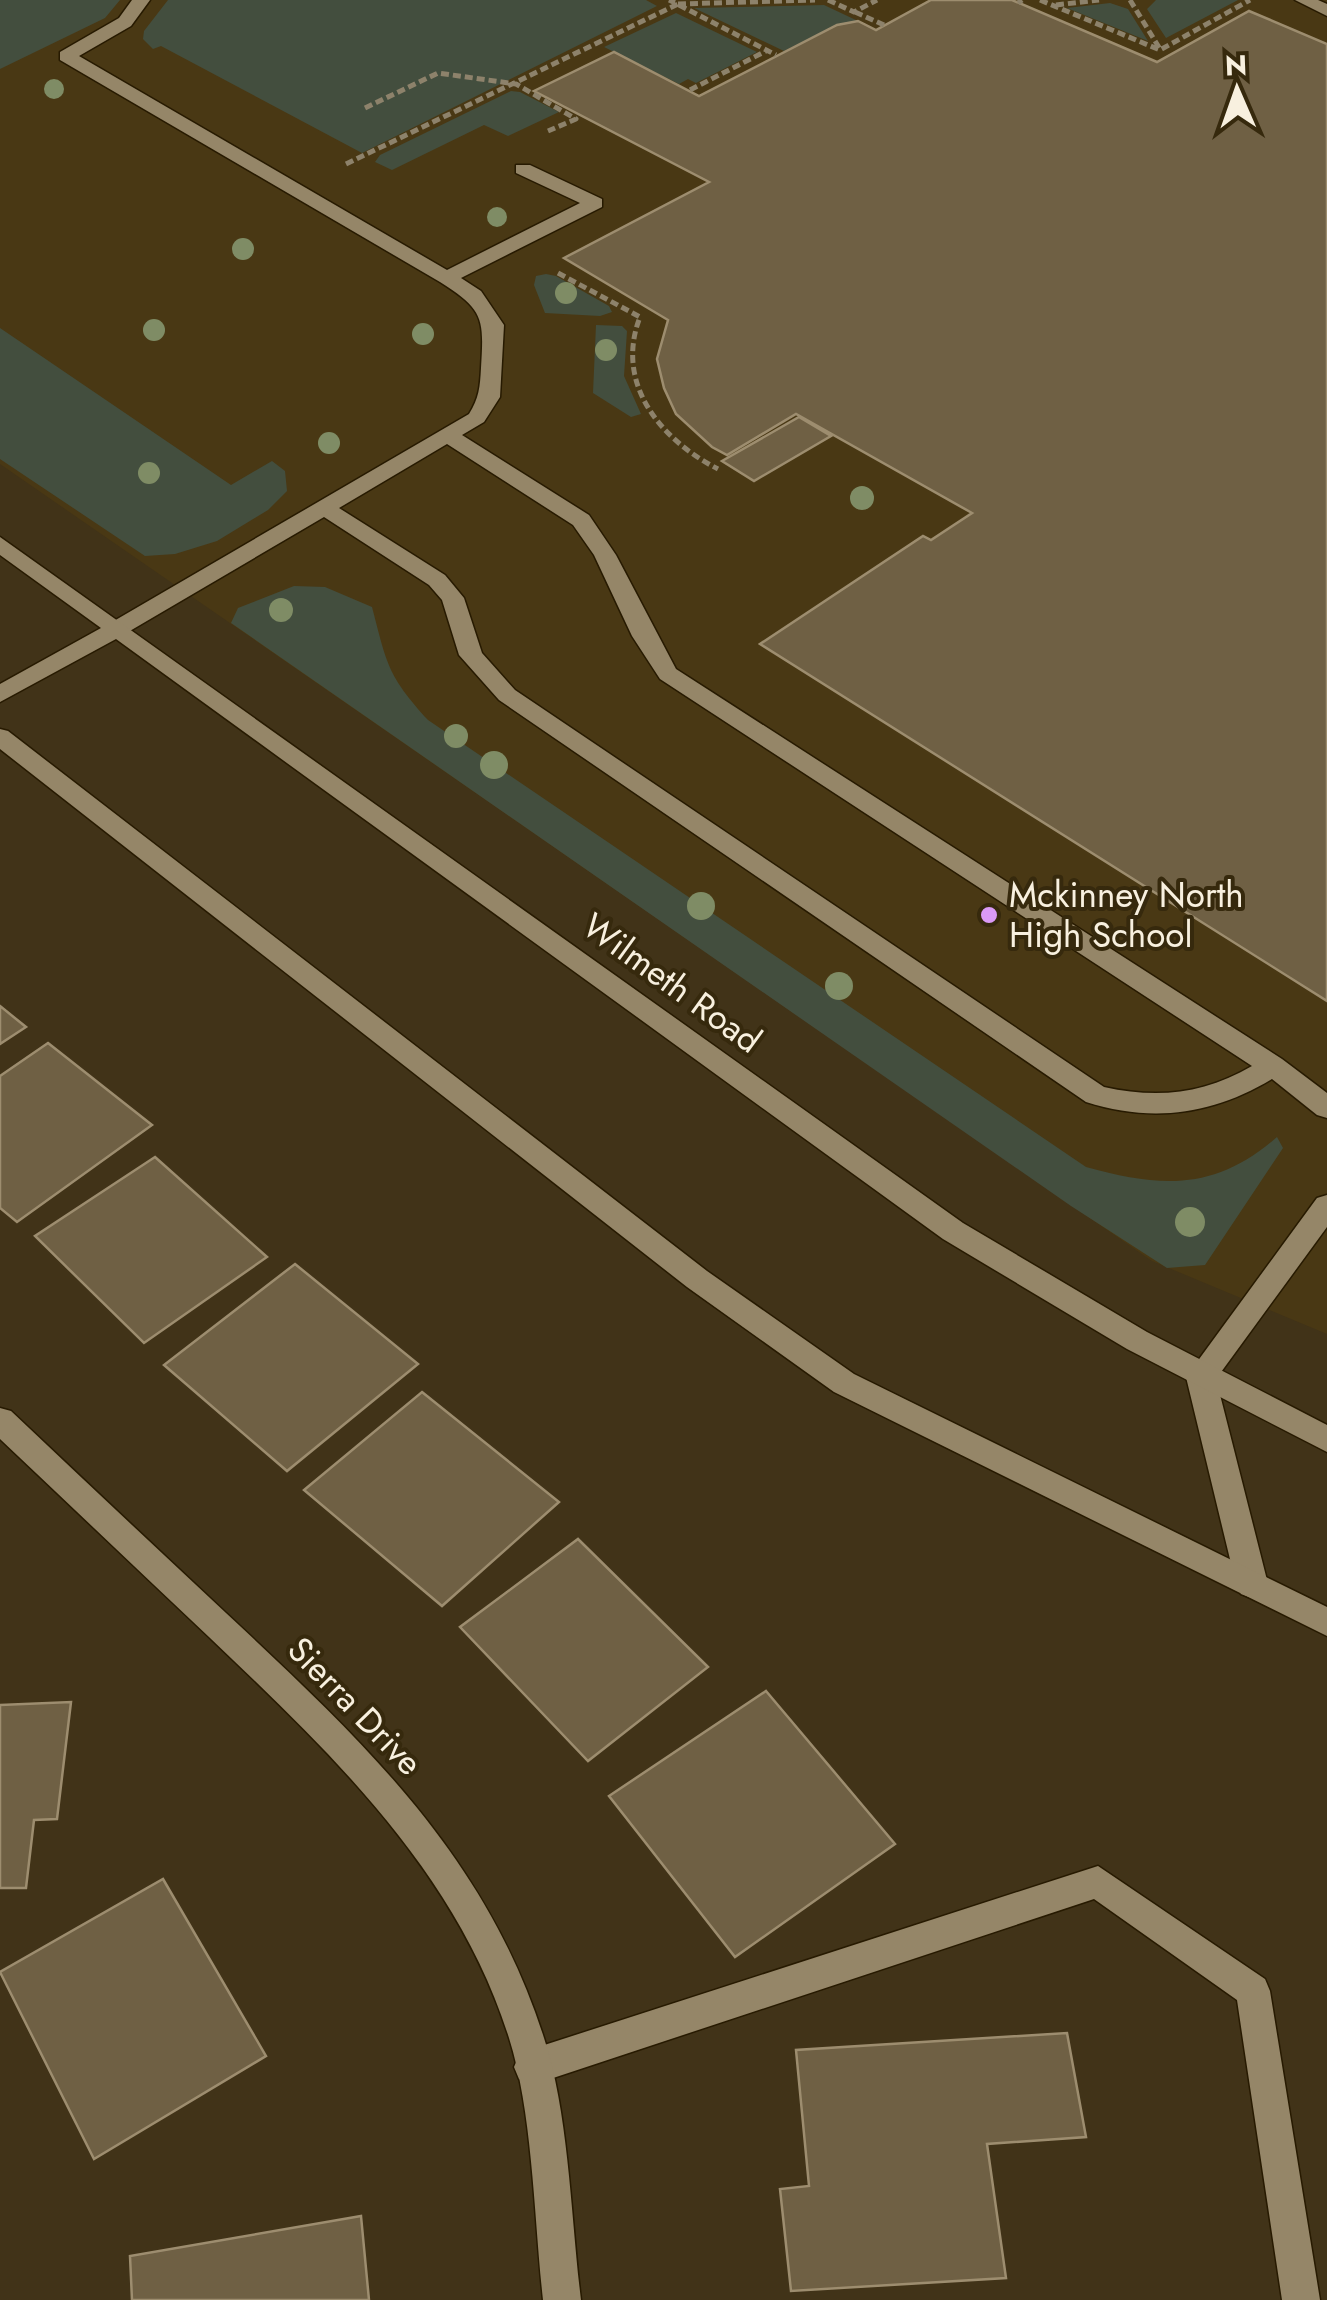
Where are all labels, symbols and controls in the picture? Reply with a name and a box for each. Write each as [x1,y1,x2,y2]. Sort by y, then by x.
north arrow [1187,40,1287,140]
text: N [1224,45,1248,86]
place label: Mckinney North High School [1009,870,1244,960]
street label: Wilmeth Road [572,901,772,1065]
marker: Mckinney North High School [978,904,1000,926]
street label: Sierra Drive [276,1626,434,1786]

